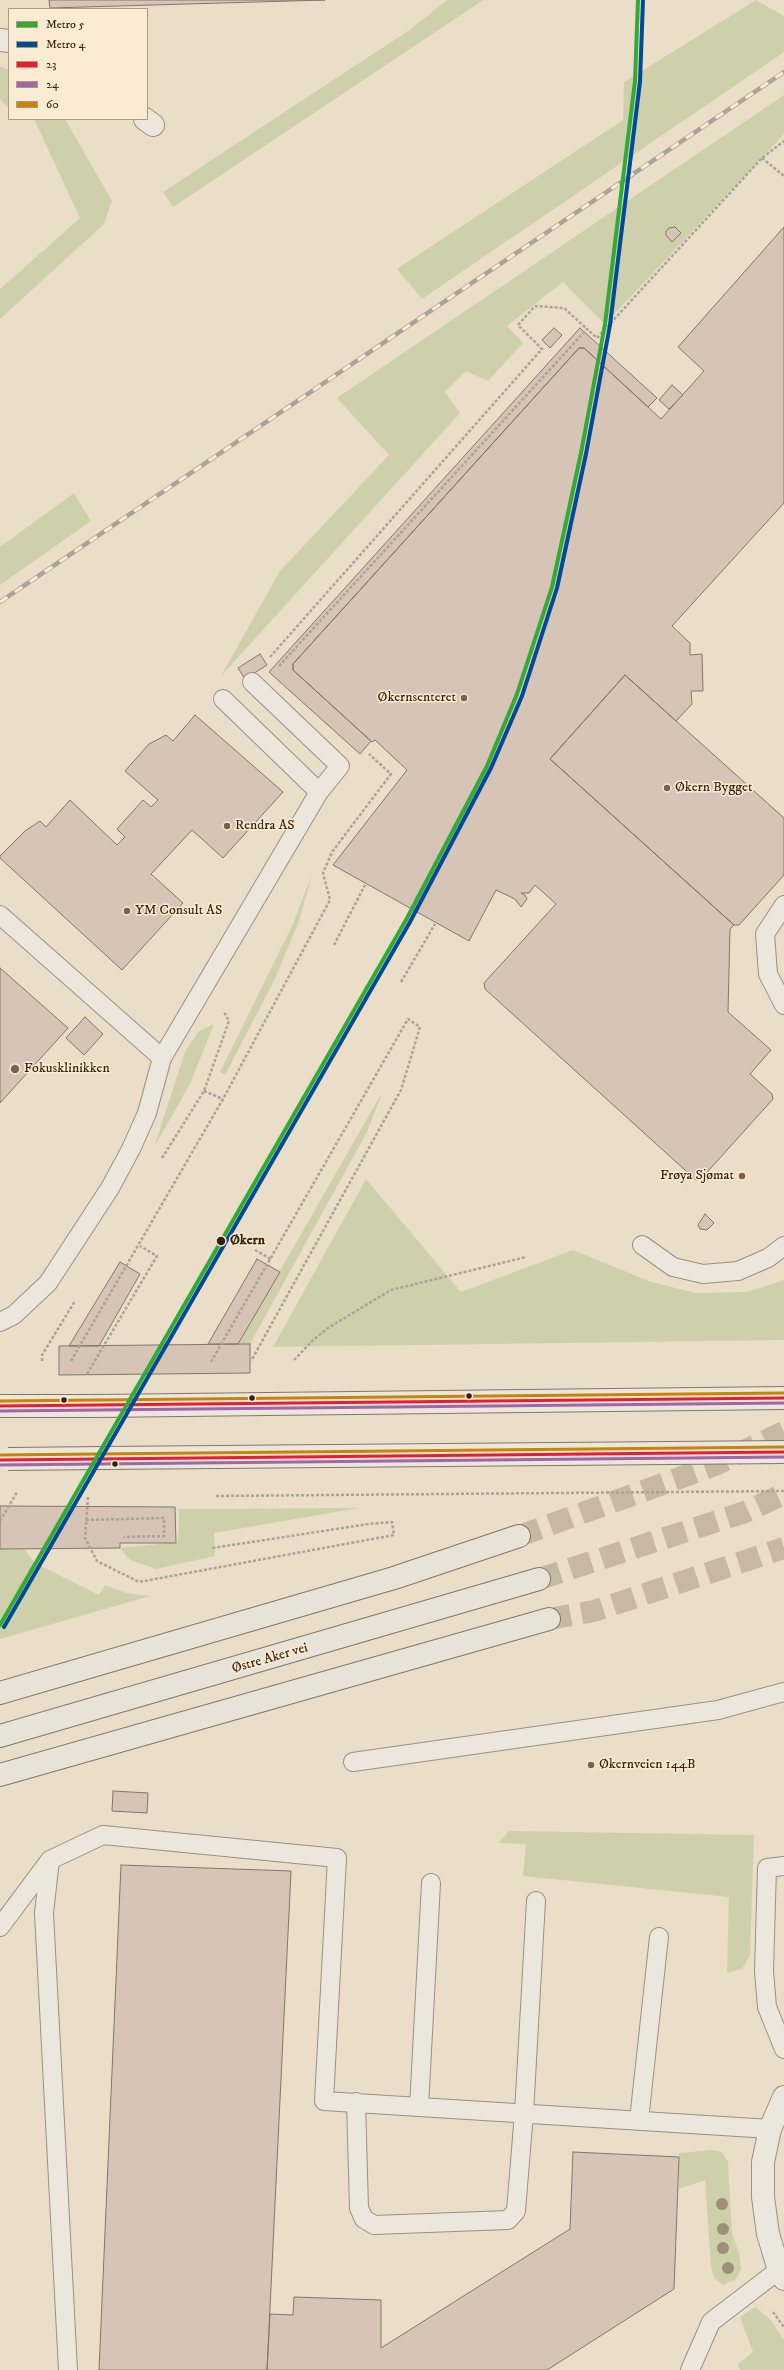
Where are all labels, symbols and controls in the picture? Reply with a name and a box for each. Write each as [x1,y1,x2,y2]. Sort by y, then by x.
legend [8,8,148,120]
text: Metro 5 [46,17,84,32]
text: Metro 4 [46,37,85,52]
text: 23 [46,57,56,72]
text: 24 [46,77,59,92]
text: 60 [46,97,59,112]
place label: Økernsenteret [378,690,456,706]
marker: Økernsenteret [459,693,469,703]
place label: Økern Bygget [675,780,752,796]
marker: Økern Bygget [662,783,672,793]
place label: Rendra AS [235,818,295,834]
marker: Rendra AS [222,821,232,831]
place label: YM Consult AS [135,903,222,919]
marker: YM Consult AS [122,906,132,916]
place label: Fokusklinikken [24,1061,110,1077]
marker: Fokusklinikken [9,1063,21,1075]
place label: Frøya Sjømat [660,1168,734,1184]
marker: Frøya Sjømat [737,1171,747,1181]
place label: Økern [230,1233,265,1249]
marker: Økern [215,1235,227,1247]
unlabelled marker [464,1391,474,1401]
unlabelled marker [247,1393,257,1403]
unlabelled marker [59,1395,69,1405]
unlabelled marker [110,1459,120,1469]
street label: Østre Aker vei [230,1640,310,1678]
place label: Økernveien 144B [599,1757,696,1773]
marker: Økernveien 144B [586,1760,596,1770]

